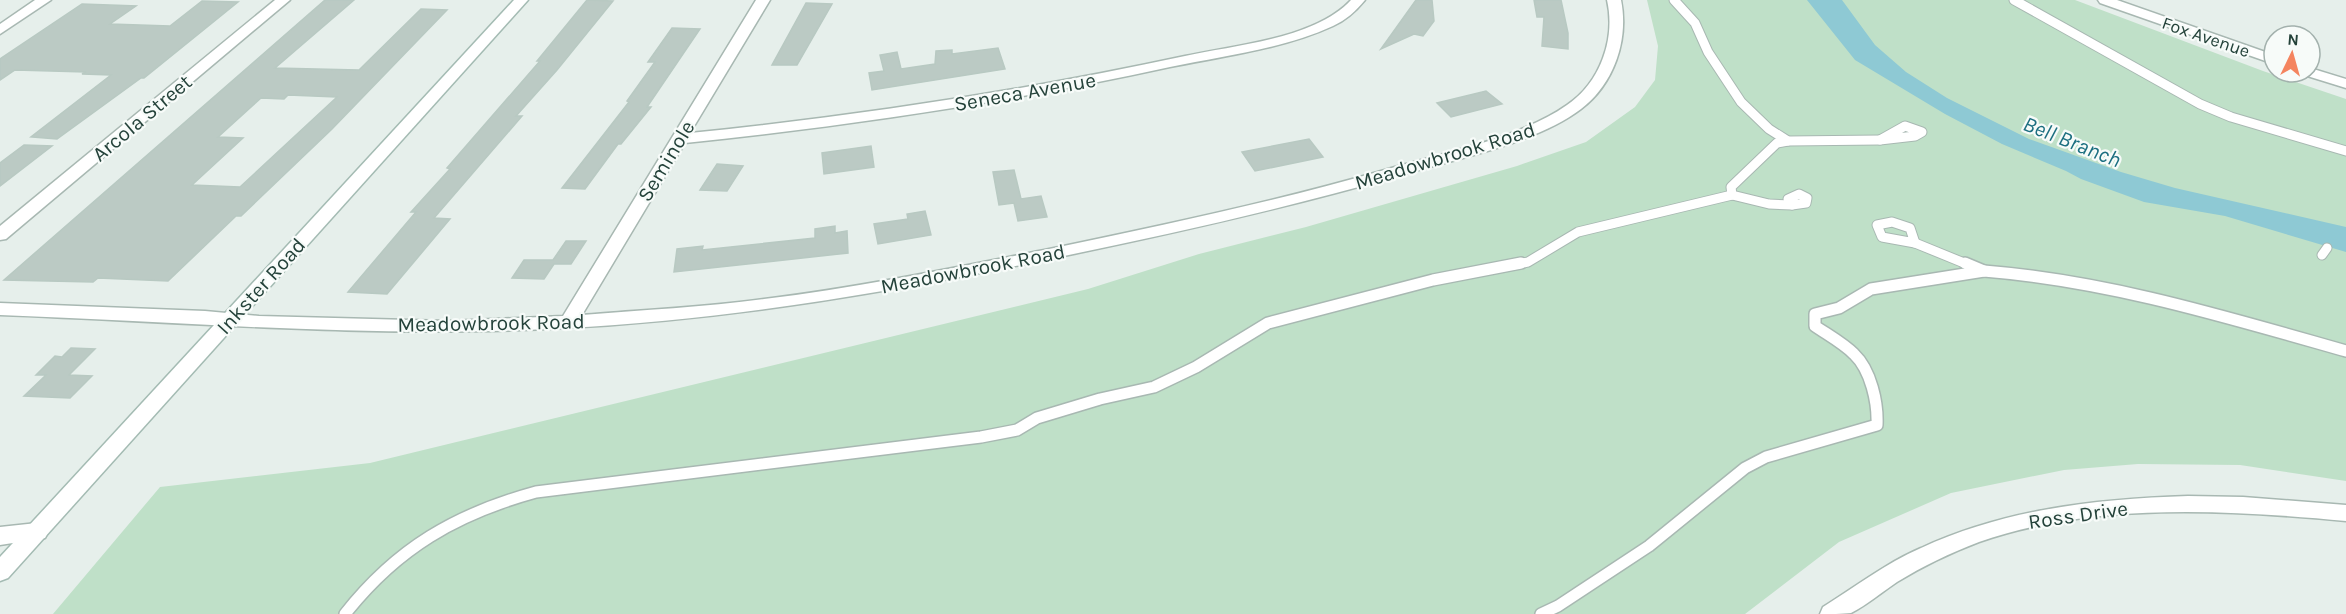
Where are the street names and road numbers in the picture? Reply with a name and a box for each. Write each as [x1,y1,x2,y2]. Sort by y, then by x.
street label: Fox Avenue [2159,12,2253,62]
street label: Seneca Avenue [952,68,1098,116]
street label: Arcola Street [88,70,197,166]
street label: Seminole [632,116,700,206]
street label: Meadowbrook Road [1352,117,1538,195]
street label: Inkster Road [212,233,310,339]
street label: Meadowbrook Road [879,239,1067,299]
street label: Meadowbrook Road [397,309,585,337]
street label: Ross Drive [2027,496,2129,534]

